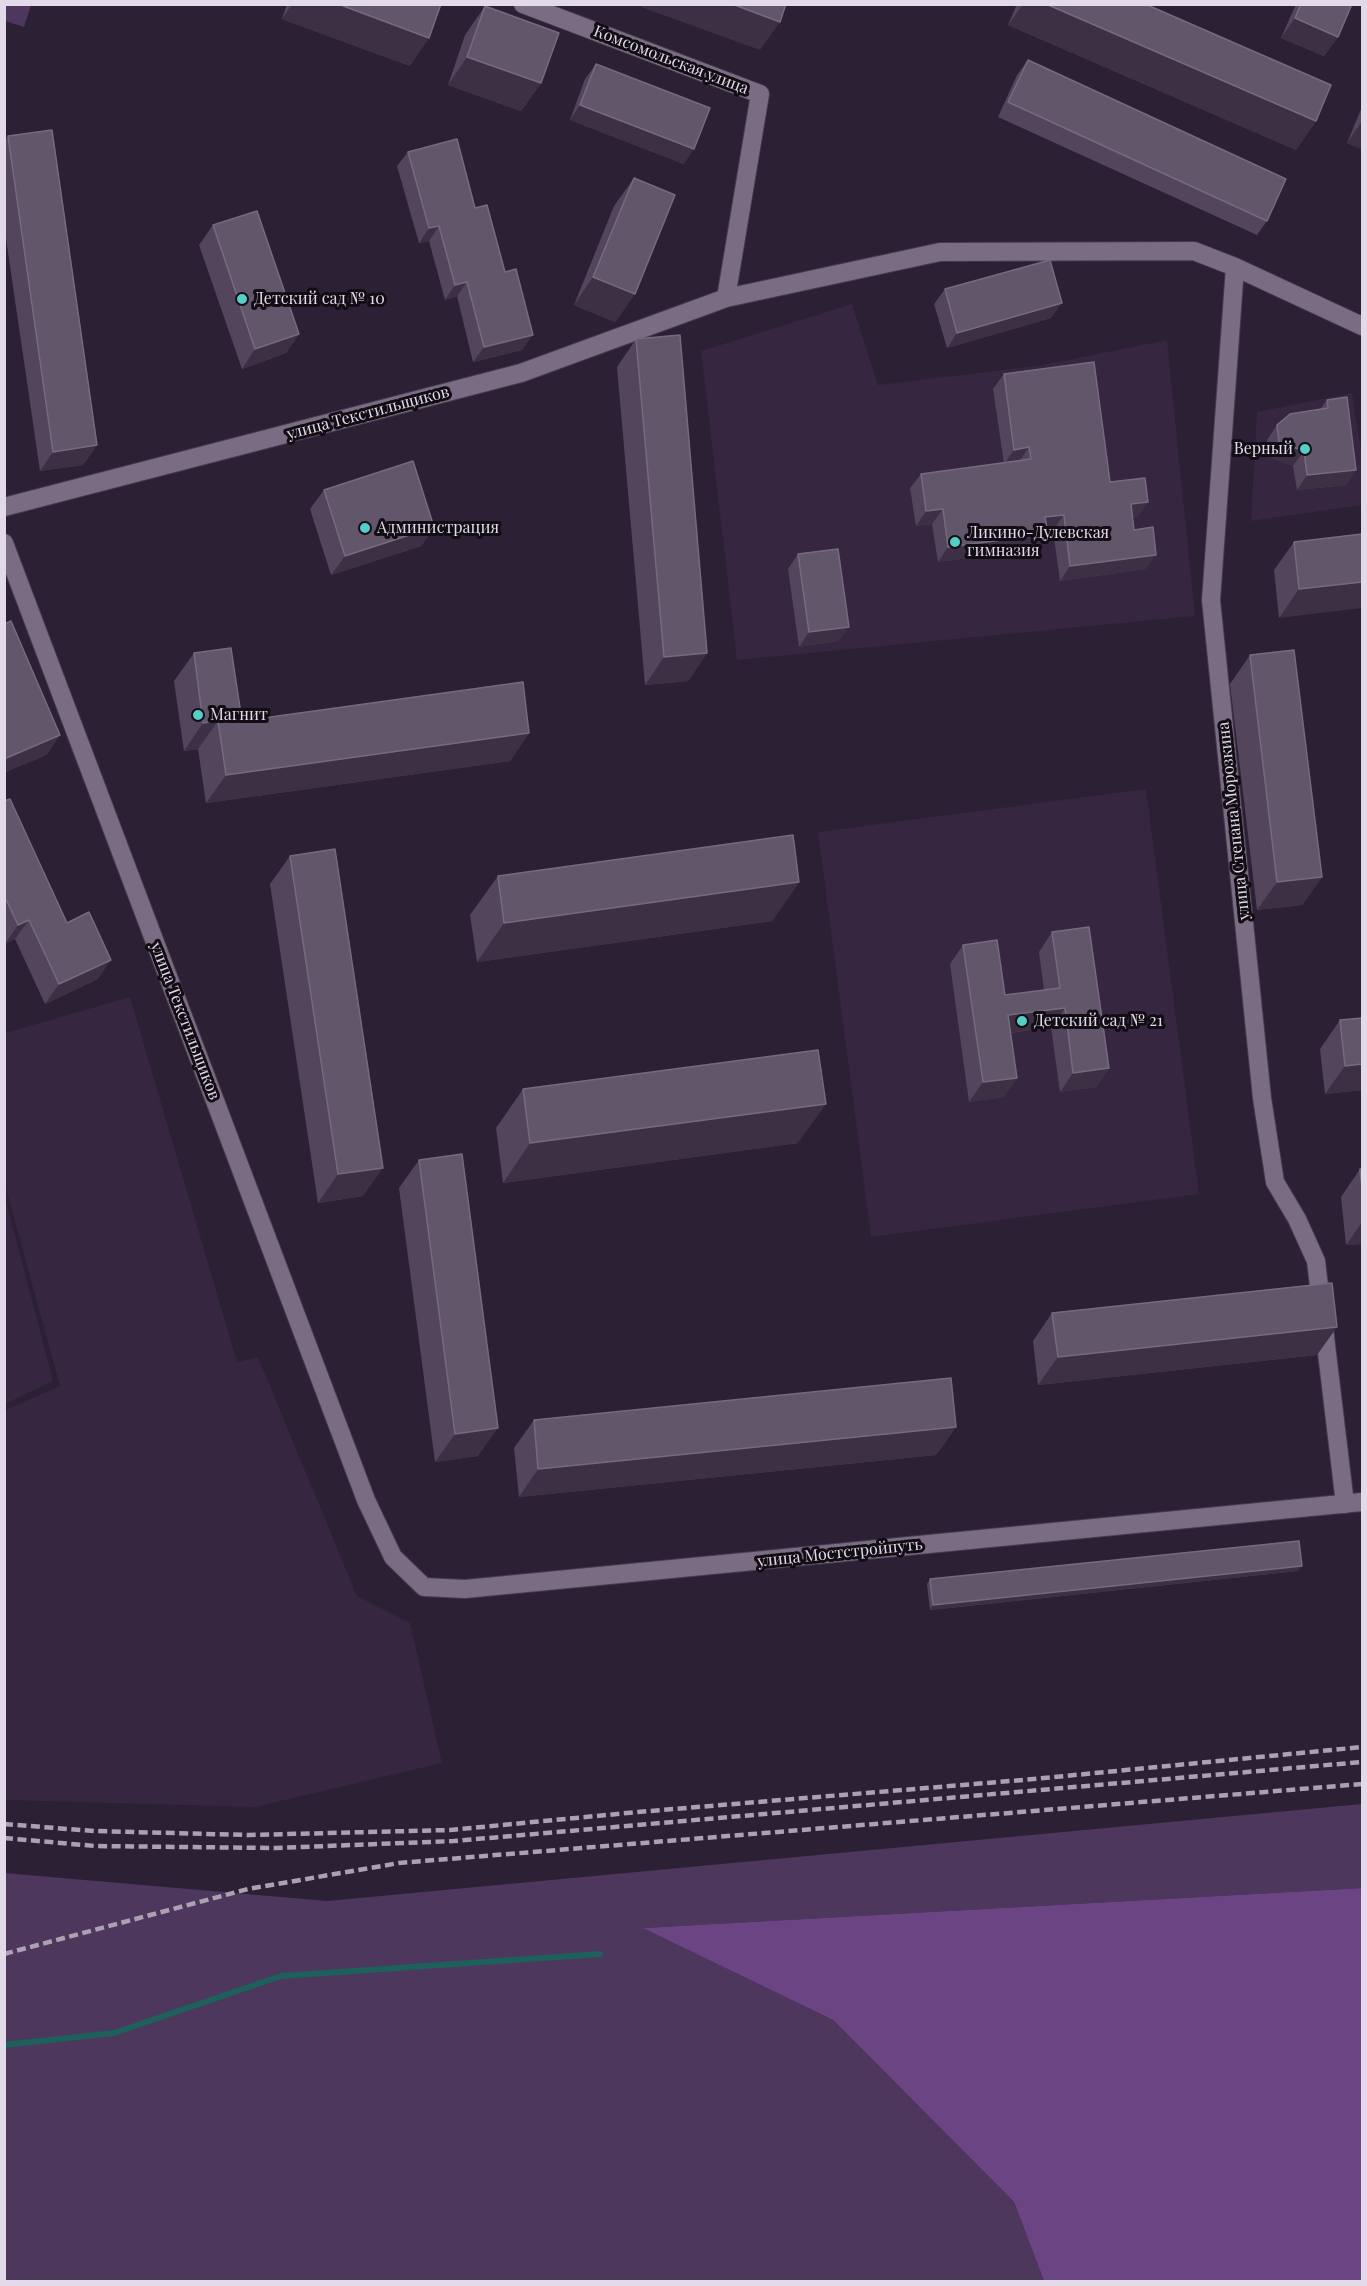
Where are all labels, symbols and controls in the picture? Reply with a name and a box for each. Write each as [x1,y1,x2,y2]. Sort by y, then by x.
street label: Комсомольская улица [591,22,751,98]
place label: Детский сад № 10 [254,289,385,309]
marker: Детский сад № 10 [235,292,249,306]
street label: улица Текстильщиков [285,382,451,444]
place label: Верный [1234,439,1293,459]
marker: Верный [1298,442,1312,456]
place label: Администрация [377,518,499,538]
marker: Администрация [358,521,372,535]
place label: Ликино-Дулевская гимназия [967,523,1109,561]
marker: Ликино-Дулевская гимназия [948,535,962,549]
place label: Магнит [210,705,268,725]
marker: Магнит [191,708,205,722]
street label: улица Степана Морозкина [1214,721,1254,921]
street label: улица Текстильщиков [146,939,224,1103]
place label: Детский сад № 21 [1034,1011,1163,1031]
marker: Детский сад № 21 [1015,1014,1029,1028]
street label: улица Мостстройпуть [756,1535,924,1571]

